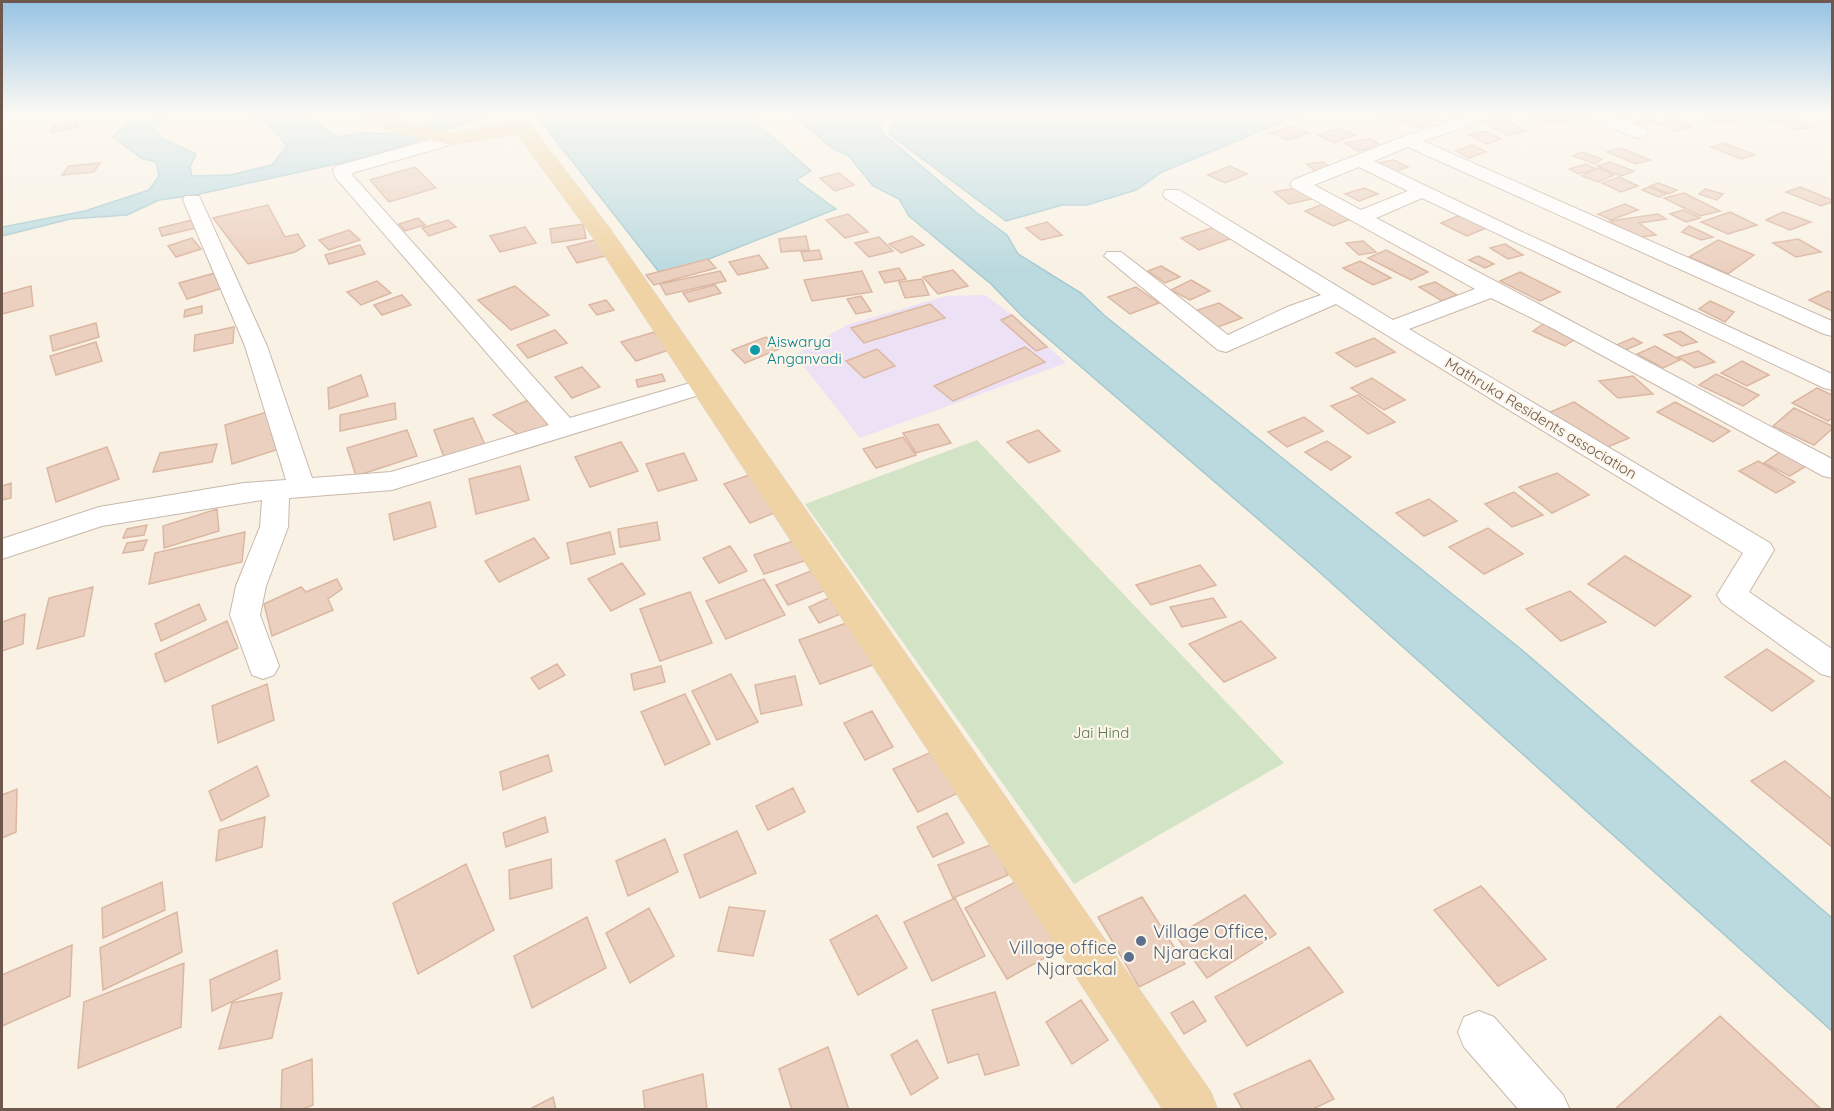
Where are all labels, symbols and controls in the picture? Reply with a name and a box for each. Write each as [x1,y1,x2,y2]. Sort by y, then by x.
place label: Aiswarya Anganvadi [767,332,842,368]
marker: Aiswarya Anganvadi [748,343,762,357]
street label: Mathruka Residents association [1442,353,1640,483]
park label: Jai Hind [1073,723,1129,742]
place label: Village Office, Njarackal [1153,920,1268,964]
marker: Village Office, Njarackal [1134,934,1148,948]
place label: Village office Njarackal [1009,936,1117,980]
marker: Village office Njarackal [1122,950,1136,964]

